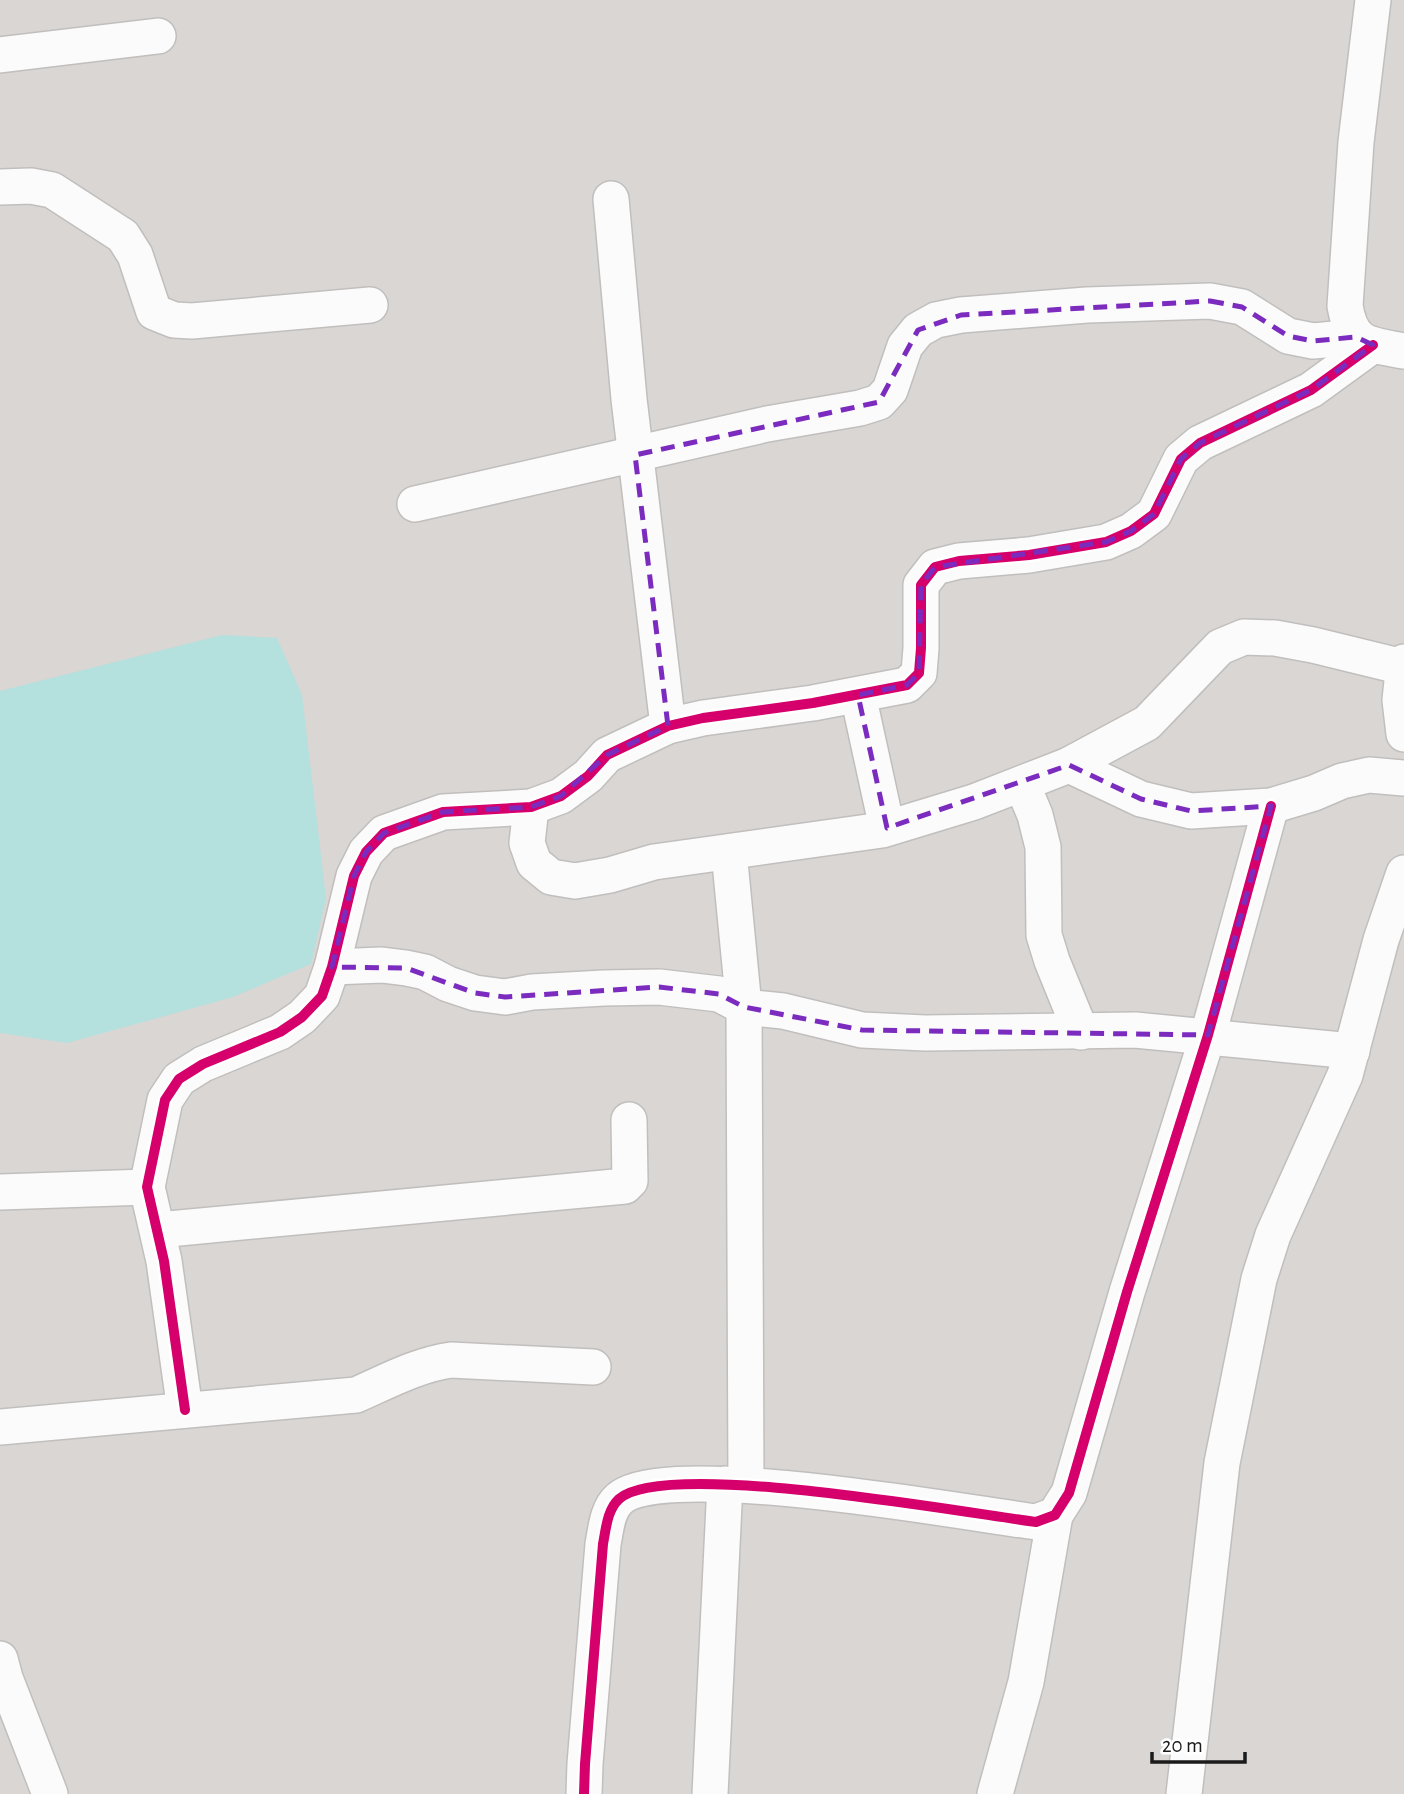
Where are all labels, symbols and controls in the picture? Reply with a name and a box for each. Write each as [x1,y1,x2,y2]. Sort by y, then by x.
scale bar [1152,1720,1245,1764]
text: 20 m [1162,1735,1203,1756]

